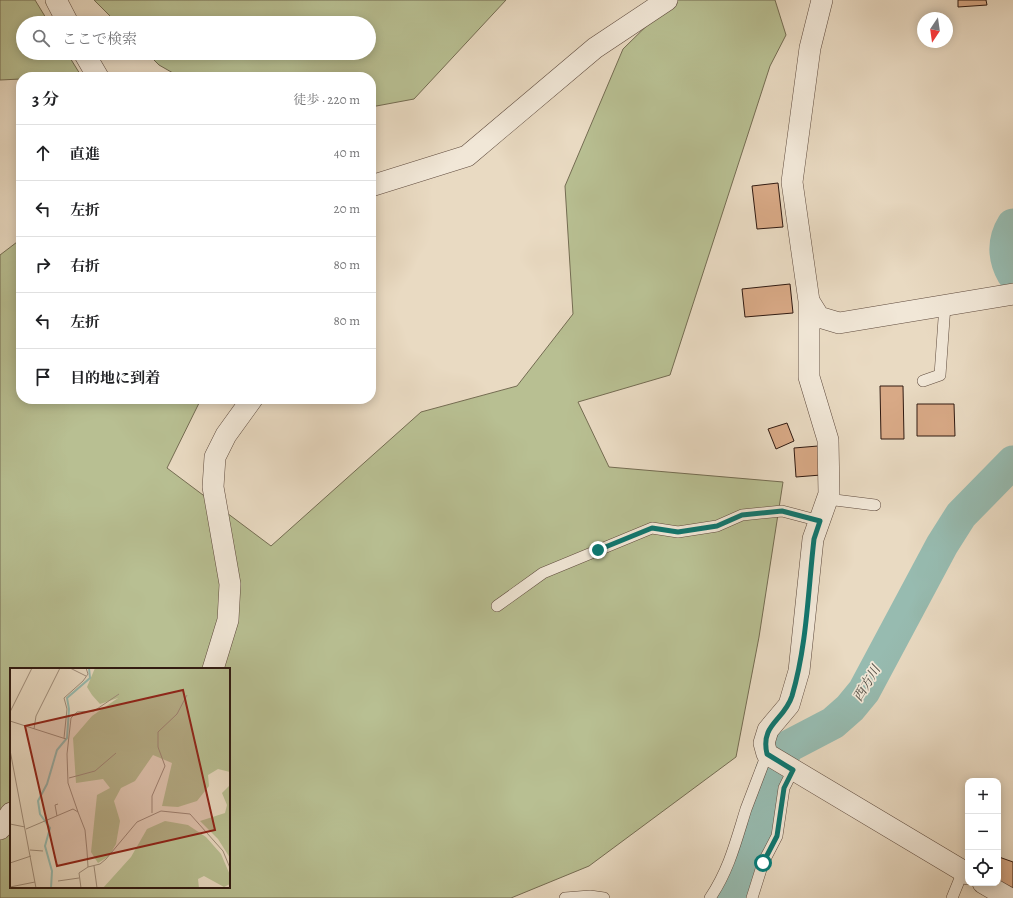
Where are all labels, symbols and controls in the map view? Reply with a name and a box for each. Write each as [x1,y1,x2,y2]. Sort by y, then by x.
north arrow [917,12,953,48]
search box [16,16,376,60]
icon: search [30,27,52,49]
text: ここで検索 [62,29,137,49]
text: 3 分 [32,88,59,111]
text: 徒歩 · 220 m [294,91,360,108]
icon: ahead [32,142,54,164]
text: 直進 [70,144,100,164]
text: 40 m [334,144,360,161]
icon: left [32,198,54,220]
text: 左折 [70,200,100,220]
text: 20 m [334,200,360,217]
icon: right [32,254,54,276]
text: 右折 [70,256,100,276]
text: 80 m [333,256,360,273]
icon: left [32,310,54,332]
text: 左折 [70,312,100,332]
text: 80 m [333,312,360,329]
icon: arrive [32,366,54,388]
text: 目的地に到着 [70,368,160,388]
route end [589,541,607,559]
water label: 西方川 [849,660,885,704]
inset map [10,668,230,888]
map controls [965,778,1001,886]
button: + [965,778,1001,814]
button: − [965,814,1001,850]
button: locate [965,850,1001,886]
route start [754,854,772,872]

